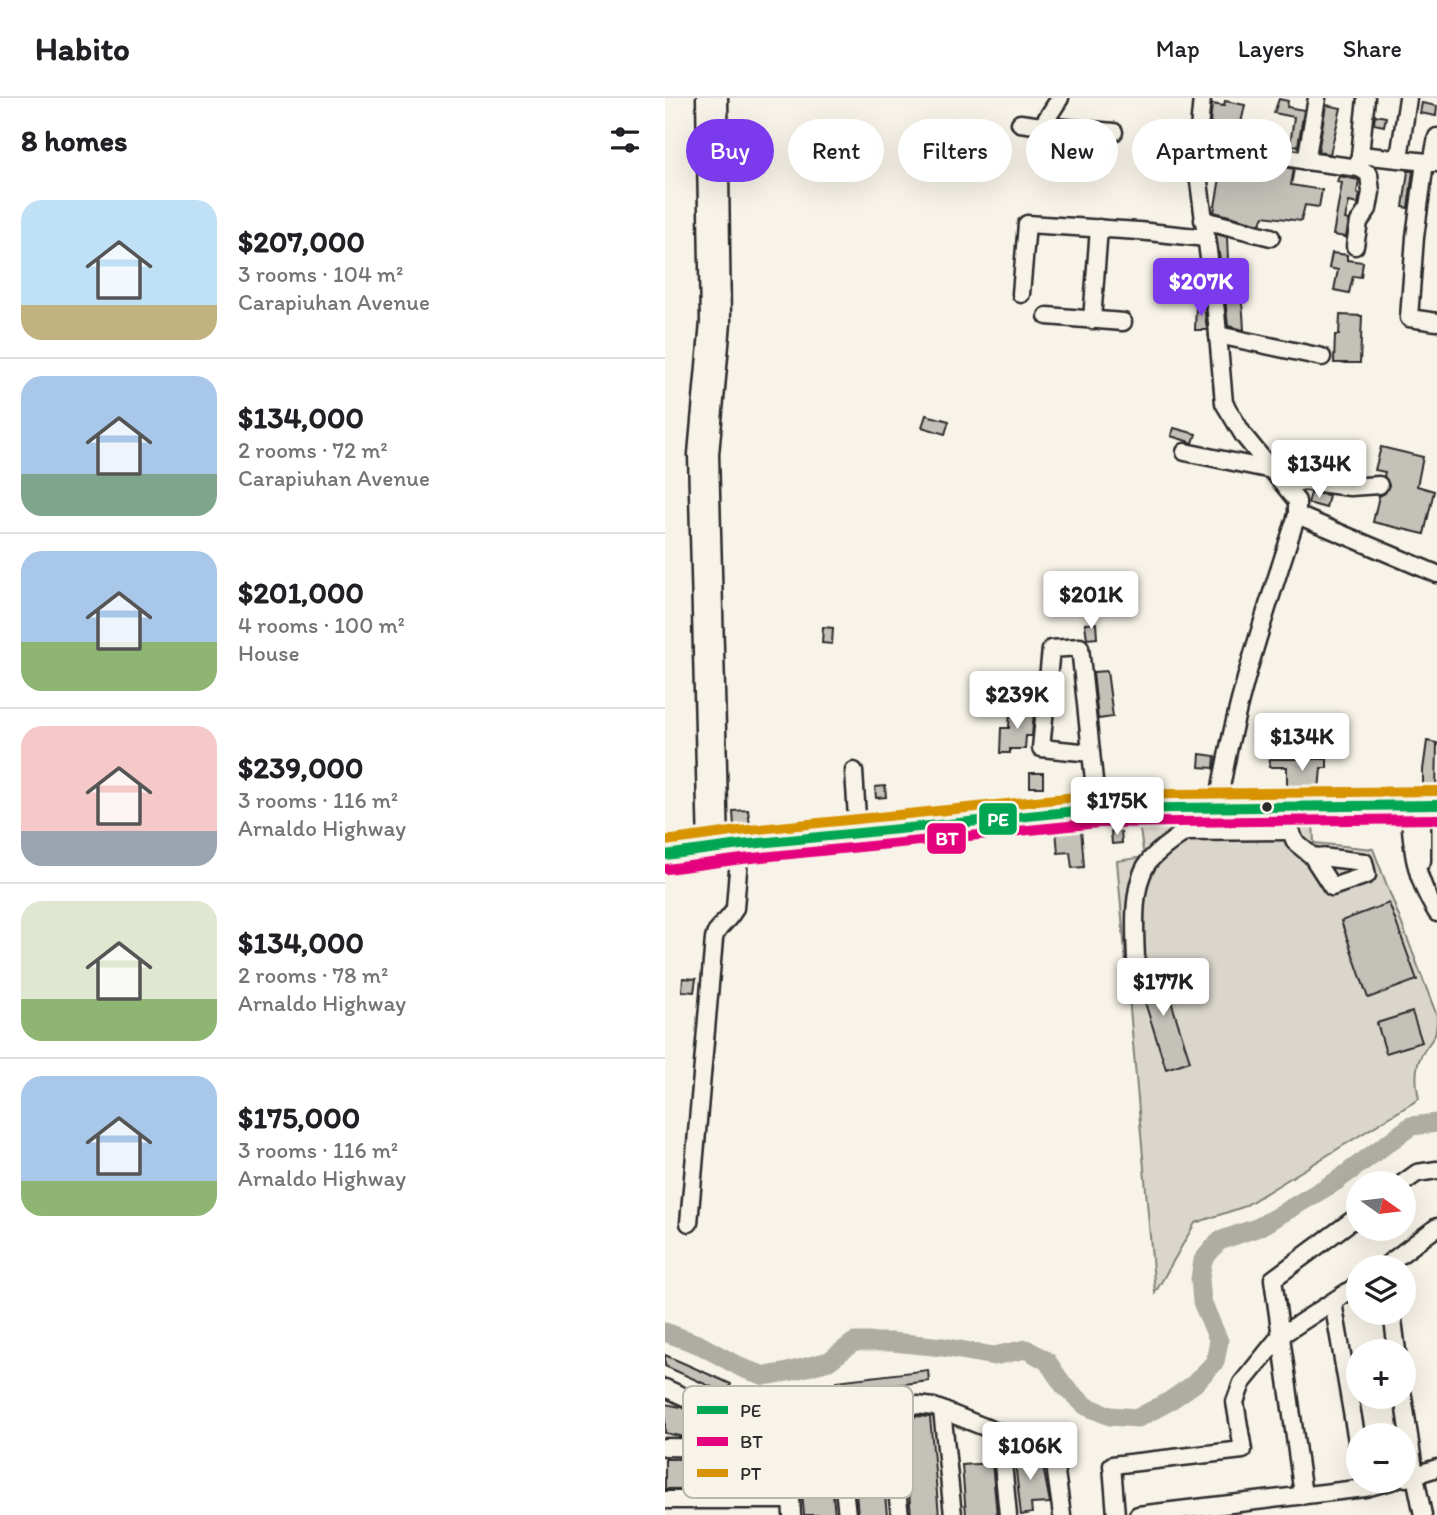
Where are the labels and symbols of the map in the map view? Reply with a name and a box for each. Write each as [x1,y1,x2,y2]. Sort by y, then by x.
pin: $207K [1152,258,1250,318]
pin: $134K [1270,440,1368,500]
pin: $201K [1042,572,1140,631]
pin: $239K [968,672,1066,731]
pin: $134K [1253,714,1351,773]
pin: $175K [1068,778,1166,837]
unlabelled marker [1260,800,1274,814]
line badge: PE [978,802,1018,836]
text: PE [987,808,1009,831]
line badge: BT [926,822,967,855]
text: BT [936,827,959,850]
pin: $177K [1114,958,1212,1018]
north arrow [1346,1171,1416,1241]
legend [683,1386,913,1498]
text: PE [740,1399,761,1422]
pin: $106K [981,1422,1079,1482]
text: BT [740,1430,763,1453]
text: PT [740,1462,762,1485]

